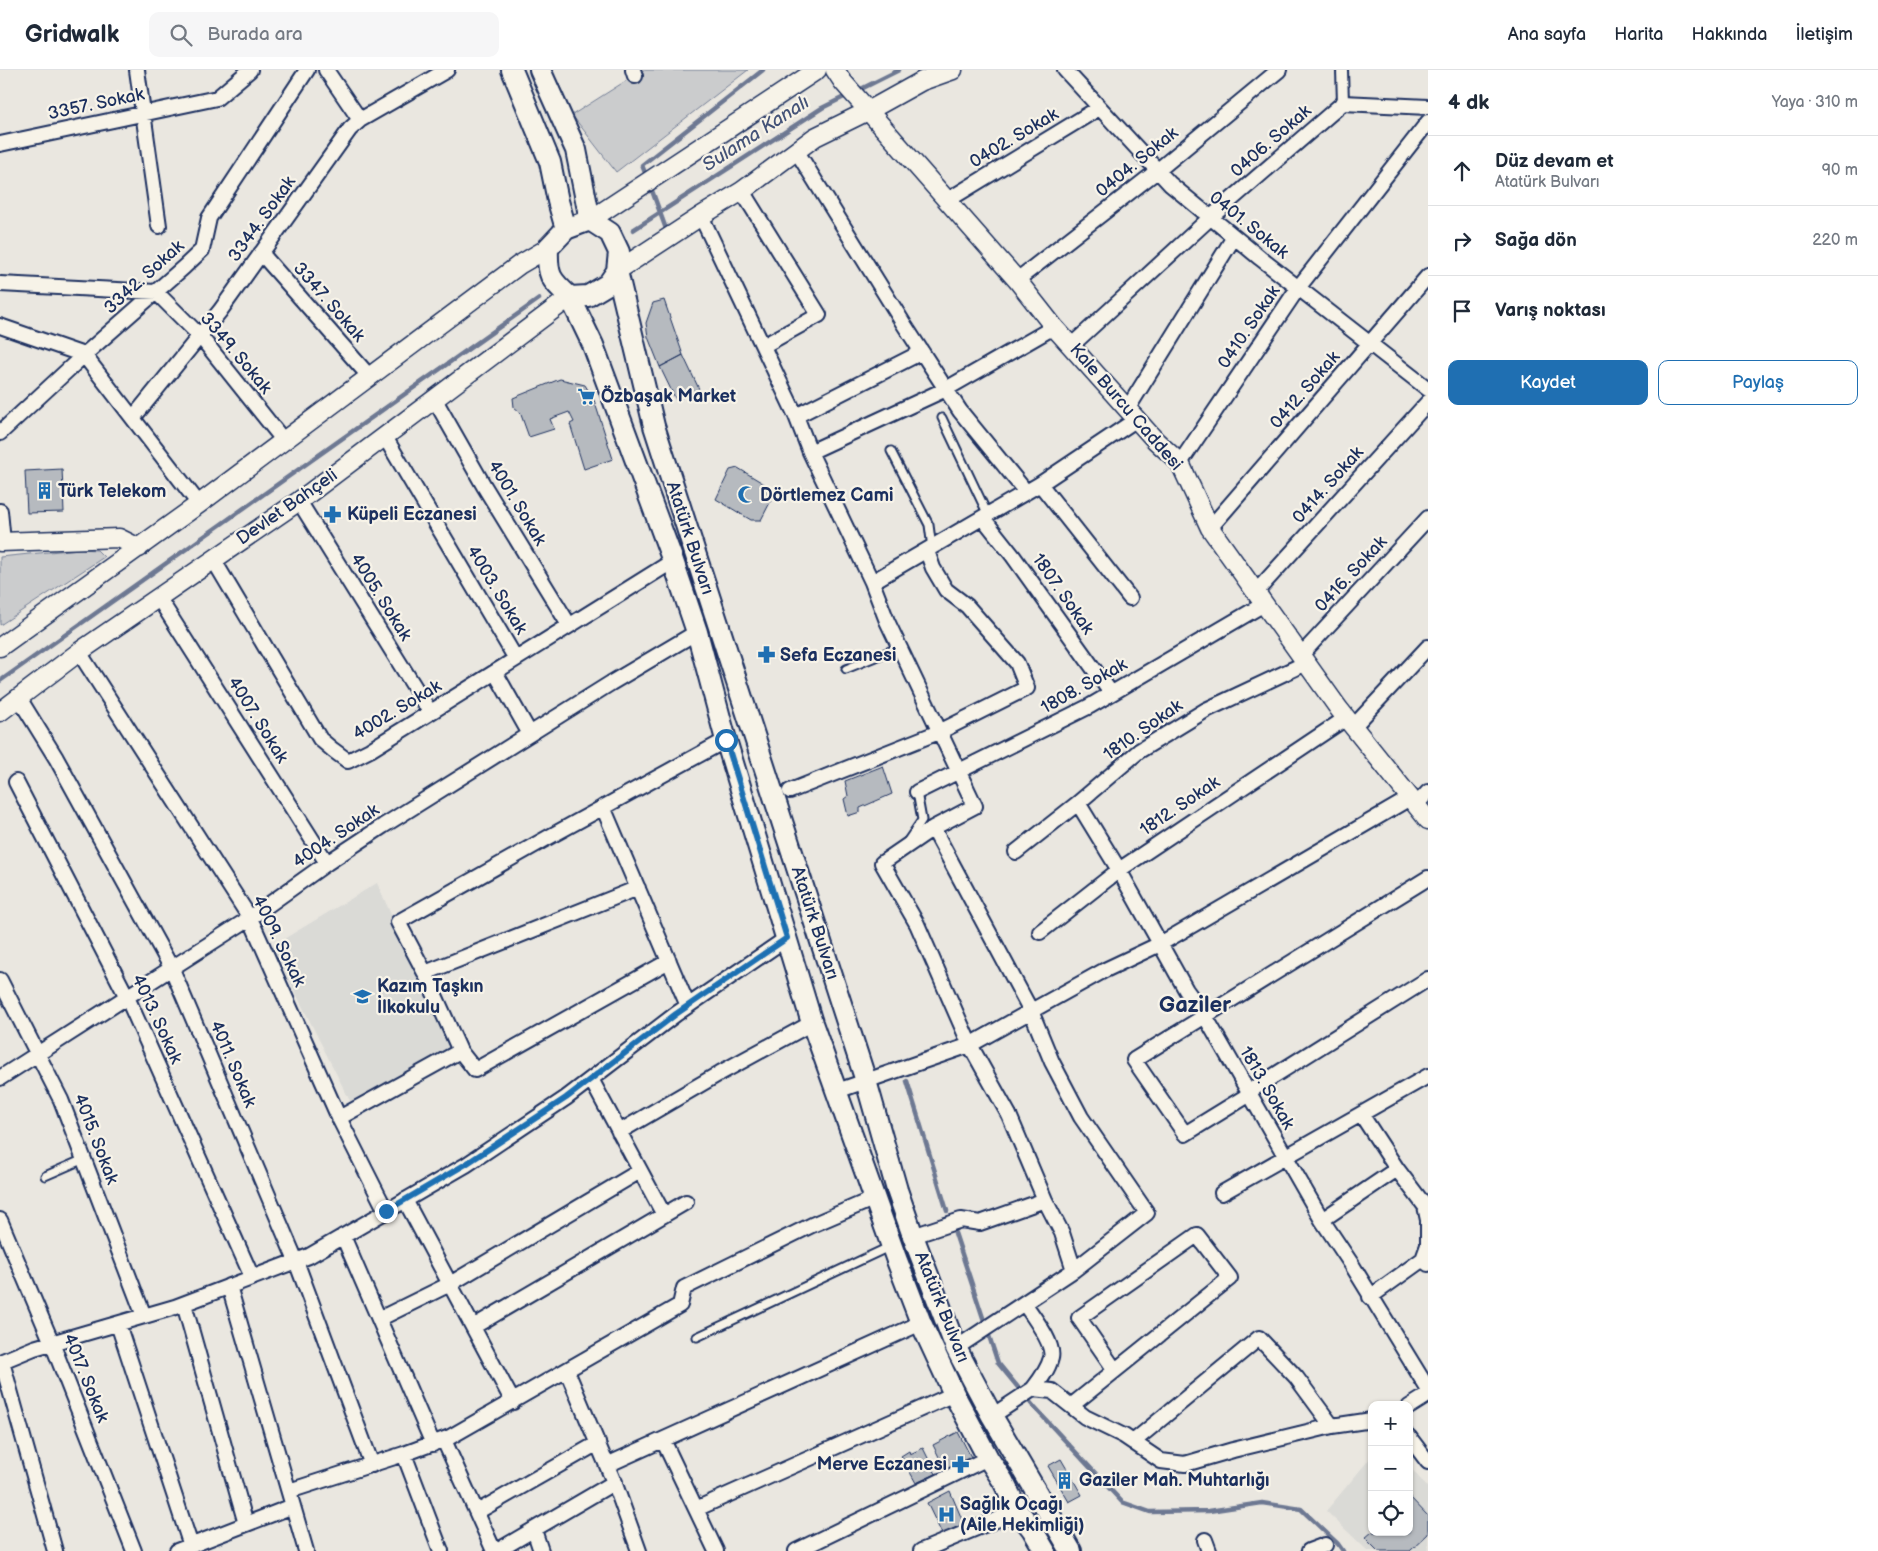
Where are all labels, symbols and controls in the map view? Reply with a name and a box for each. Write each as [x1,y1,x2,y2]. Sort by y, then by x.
search box [149,12,499,57]
text: Gridwalk [25,20,119,49]
icon: search [167,21,195,49]
text: Burada ara [207,23,303,46]
text: Ana sayfa [1508,24,1586,45]
text: Harita [1614,24,1663,45]
text: Hakkında [1691,24,1767,45]
text: İletişim [1795,24,1853,45]
street label: 3357. Sokak [46,84,146,124]
text: 4 dk [1448,90,1489,115]
water label: Sulama Kanalı [698,91,814,177]
text: Yaya · 310 m [1772,93,1858,112]
street label: 0406. Sokak [1226,100,1316,182]
street label: 0402. Sokak [966,103,1062,173]
street label: 0404. Sokak [1092,122,1183,202]
text: Düz devam et [1495,150,1614,173]
icon: ahead [1448,157,1476,185]
text: 90 m [1822,161,1858,180]
street label: 3344. Sokak [224,172,300,266]
text: Atatürk Bulvarı [1495,173,1600,192]
street label: 0401. Sokak [1205,187,1293,263]
icon: right [1448,227,1476,255]
text: Sağa dön [1495,229,1577,252]
text: 220 m [1812,231,1858,250]
street label: 3342. Sokak [100,235,188,318]
street label: 3347. Sokak [289,258,369,346]
street label: 0410. Sokak [1214,281,1285,373]
icon: arrive [1448,297,1476,325]
text: Varış noktası [1495,299,1606,322]
street label: 3349. Sokak [196,308,276,398]
street label: Kale Burcu Caddesi [1065,339,1187,475]
street label: 0412. Sokak [1266,347,1344,433]
button: Kaydet [1448,360,1648,405]
button: Paylaş [1658,360,1858,405]
place label: Özbaşak Market [601,385,736,407]
supermarket icon: Özbaşak Market [577,386,597,406]
street label: 0414. Sokak [1288,442,1368,528]
street label: 4001. Sokak [483,457,551,550]
street label: Devlet Bahçeli [233,465,341,549]
street label: Atatürk Bulvarı [662,479,718,597]
building icon: Türk Telekom [34,481,54,501]
place label: Türk Telekom [58,481,166,502]
mosque icon: Dörtlemez Cami [736,485,756,505]
place label: Dörtlemez Cami [760,485,893,506]
pharmacy icon: Küpeli Eczanesi [323,504,343,524]
place label: Küpeli Eczanesi [347,504,477,525]
street label: 0416. Sokak [1311,532,1392,616]
street label: 4003. Sokak [462,542,532,638]
street label: 4005. Sokak [346,549,416,645]
street label: 1807. Sokak [1028,550,1099,638]
pharmacy icon: Sefa Eczanesi [756,645,776,665]
place label: Sefa Eczanesi [780,645,896,666]
street label: 1808. Sokak [1037,654,1131,718]
street label: 4007. Sokak [223,673,293,767]
street label: 4002. Sokak [349,675,445,745]
street label: 1810. Sokak [1099,695,1187,765]
route start [715,729,738,752]
street label: 1812. Sokak [1136,772,1224,840]
street label: 4004. Sokak [289,799,383,873]
street label: Atatürk Bulvarı [787,864,843,982]
street label: 4009. Sokak [248,892,310,990]
street label: 4013. Sokak [127,971,187,1067]
place label: Kazım Taşkın İlkokulu [377,976,484,1018]
school or university icon: Kazım Taşkın İlkokulu [353,986,373,1006]
district label: Gaziler [1159,992,1231,1019]
street label: 4011. Sokak [205,1017,261,1111]
street label: 1813. Sokak [1235,1043,1299,1133]
street label: 4015. Sokak [69,1091,123,1187]
route end [375,1200,398,1223]
street label: Atatürk Bulvarı [910,1249,974,1365]
street label: 4017. Sokak [59,1330,113,1426]
map controls [1368,1401,1413,1536]
button: + [1368,1401,1413,1446]
button: − [1368,1446,1413,1491]
place label: Merve Eczanesi [817,1454,947,1475]
pharmacy icon: Merve Eczanesi [951,1454,971,1474]
building icon: Gaziler Mah. Muhtarlığı [1055,1470,1075,1490]
place label: Gaziler Mah. Muhtarlığı [1079,1470,1270,1491]
button: locate [1368,1491,1413,1536]
place label: Sağlık Ocağı (Aile Hekimliği) [960,1494,1084,1536]
hospital icon: Sağlık Ocağı (Aile Hekimliği) [936,1504,956,1524]

